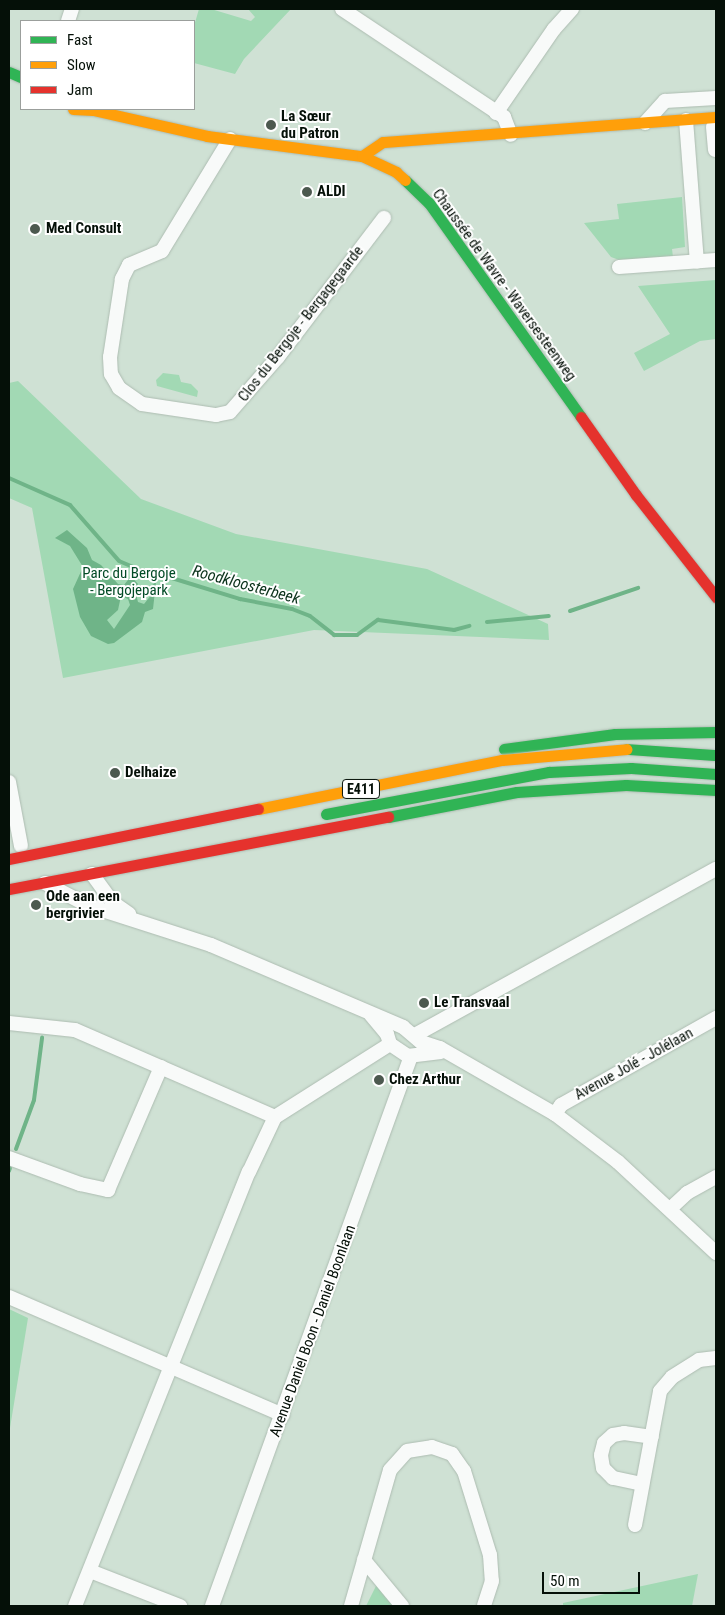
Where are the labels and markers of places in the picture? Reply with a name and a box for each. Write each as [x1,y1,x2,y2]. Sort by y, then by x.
place label: La Sœur du Patron [281,107,339,142]
marker: La Sœur du Patron [265,119,277,131]
place label: ALDI [317,183,346,201]
marker: ALDI [301,186,313,198]
place label: Med Consult [46,220,121,238]
marker: Med Consult [28,222,42,236]
place label: Delhaize [125,764,177,782]
marker: Delhaize [109,767,121,779]
place label: Ode aan een bergrivier [46,887,120,922]
marker: Ode aan een bergrivier [30,899,42,911]
place label: Le Transvaal [434,994,510,1012]
marker: Le Transvaal [418,997,430,1009]
place label: Chez Arthur [389,1071,461,1089]
marker: Chez Arthur [373,1074,385,1086]

